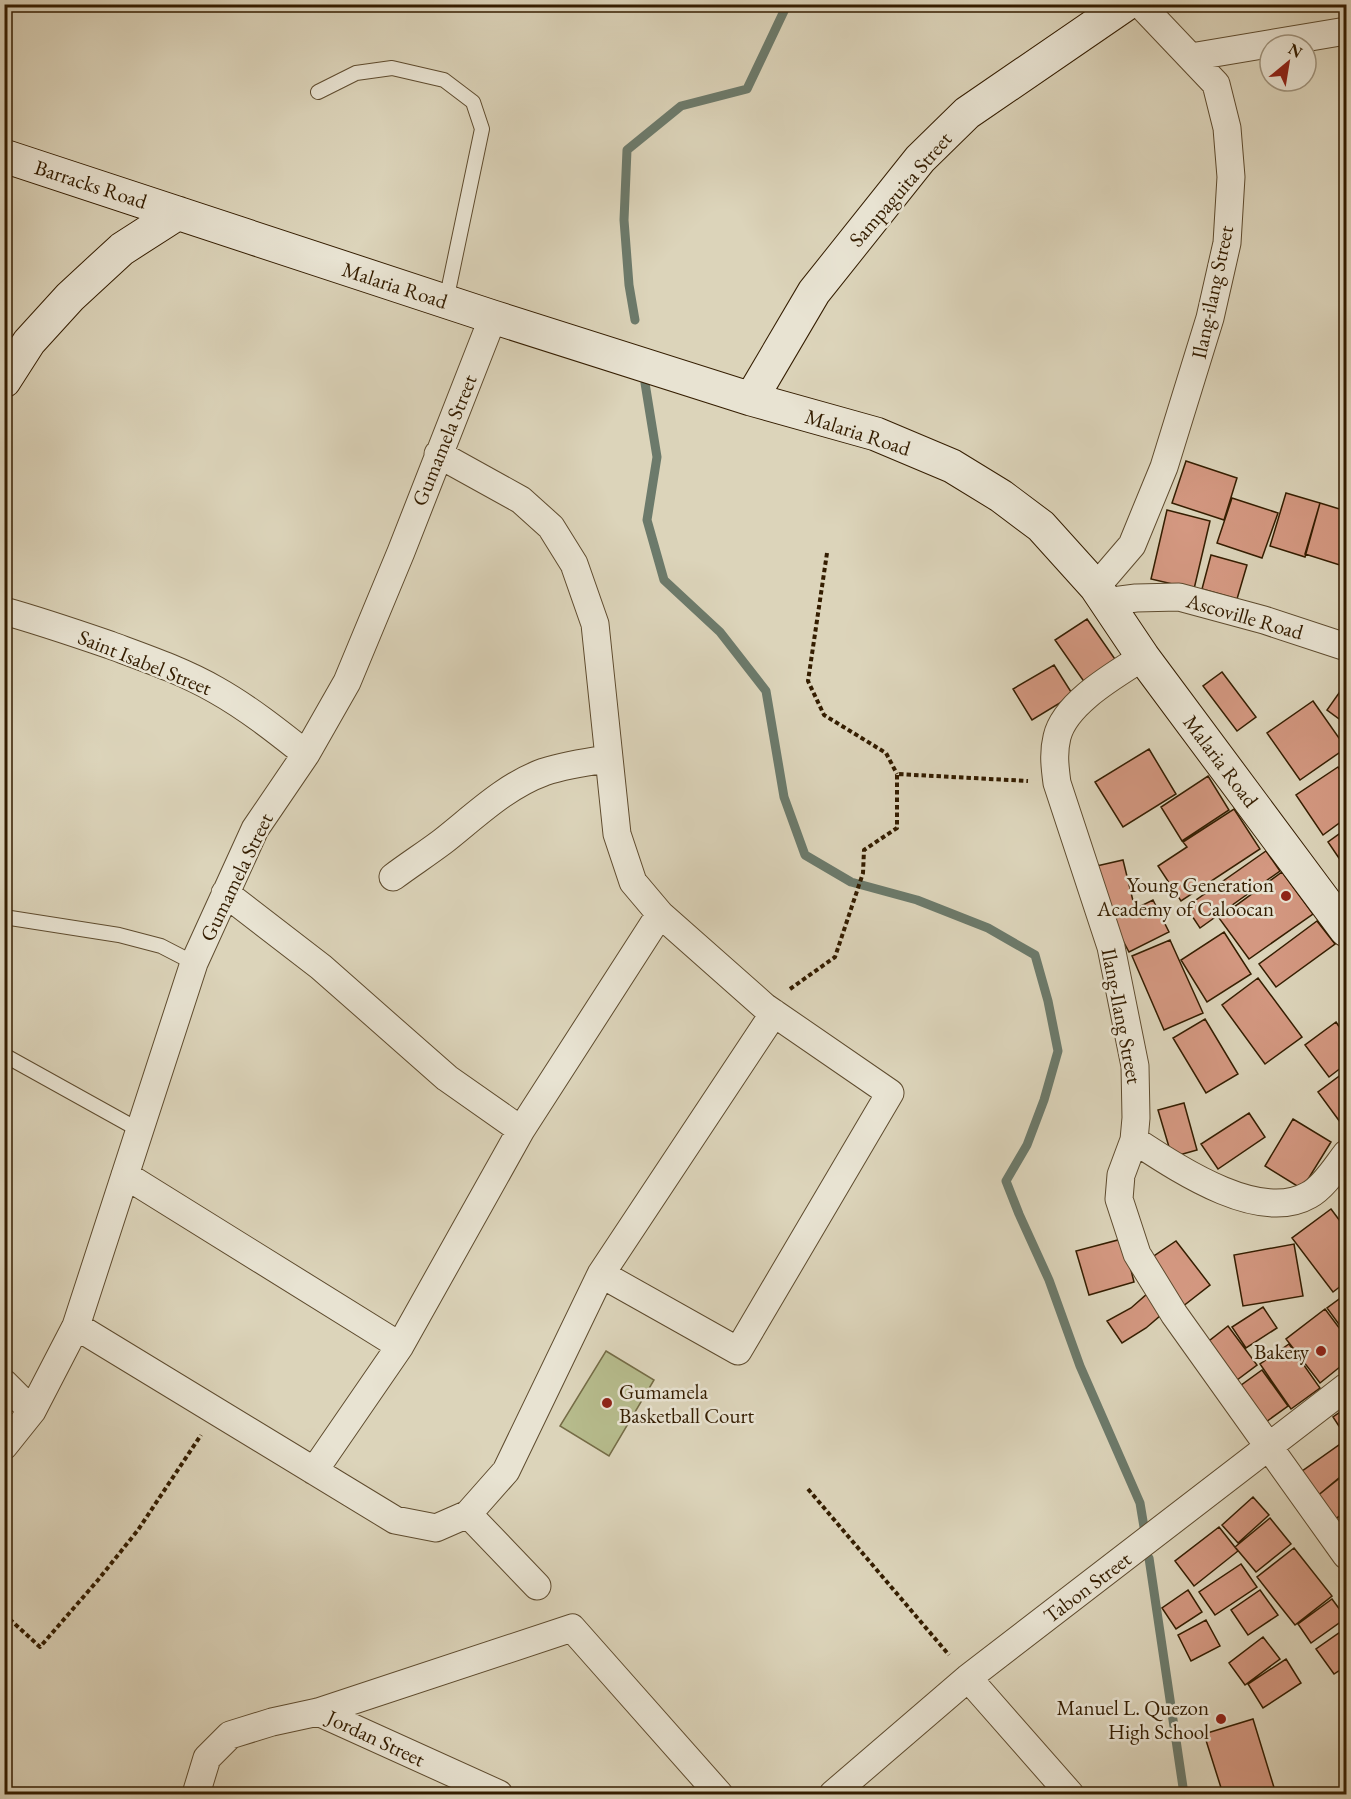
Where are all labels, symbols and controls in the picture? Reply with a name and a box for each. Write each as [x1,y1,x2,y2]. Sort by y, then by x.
north arrow [1258,33,1318,93]
text: N [1284,38,1306,63]
street label: Sampaguita Street [843,126,958,252]
street label: Barracks Road [31,153,151,215]
street label: Ilang-ilang Street [1185,222,1239,361]
street label: Malaria Road [339,255,451,315]
street label: Gumamela Street [405,370,483,510]
street label: Malaria Road [802,402,914,462]
street label: Ascoville Road [1182,586,1307,646]
street label: Saint Isabel Street [74,623,216,701]
street label: Malaria Road [1177,709,1265,813]
street label: Gumamela Street [193,808,279,946]
place label: Young Generation Academy of Caloocan [1096,871,1274,922]
marker: Young Generation Academy of Caloocan [1279,889,1293,903]
street label: Ilang-Ilang Street [1096,946,1148,1087]
place label: Bakery [1254,1338,1310,1365]
marker: Bakery [1314,1344,1328,1358]
place label: Gumamela Basketball Court [619,1378,755,1429]
marker: Gumamela Basketball Court [600,1396,614,1410]
street label: Tabon Street [1038,1545,1137,1629]
place label: Manuel L. Quezon High School [1057,1694,1209,1745]
street label: Jordan Street [321,1703,430,1773]
marker: Manuel L. Quezon High School [1214,1712,1228,1726]

